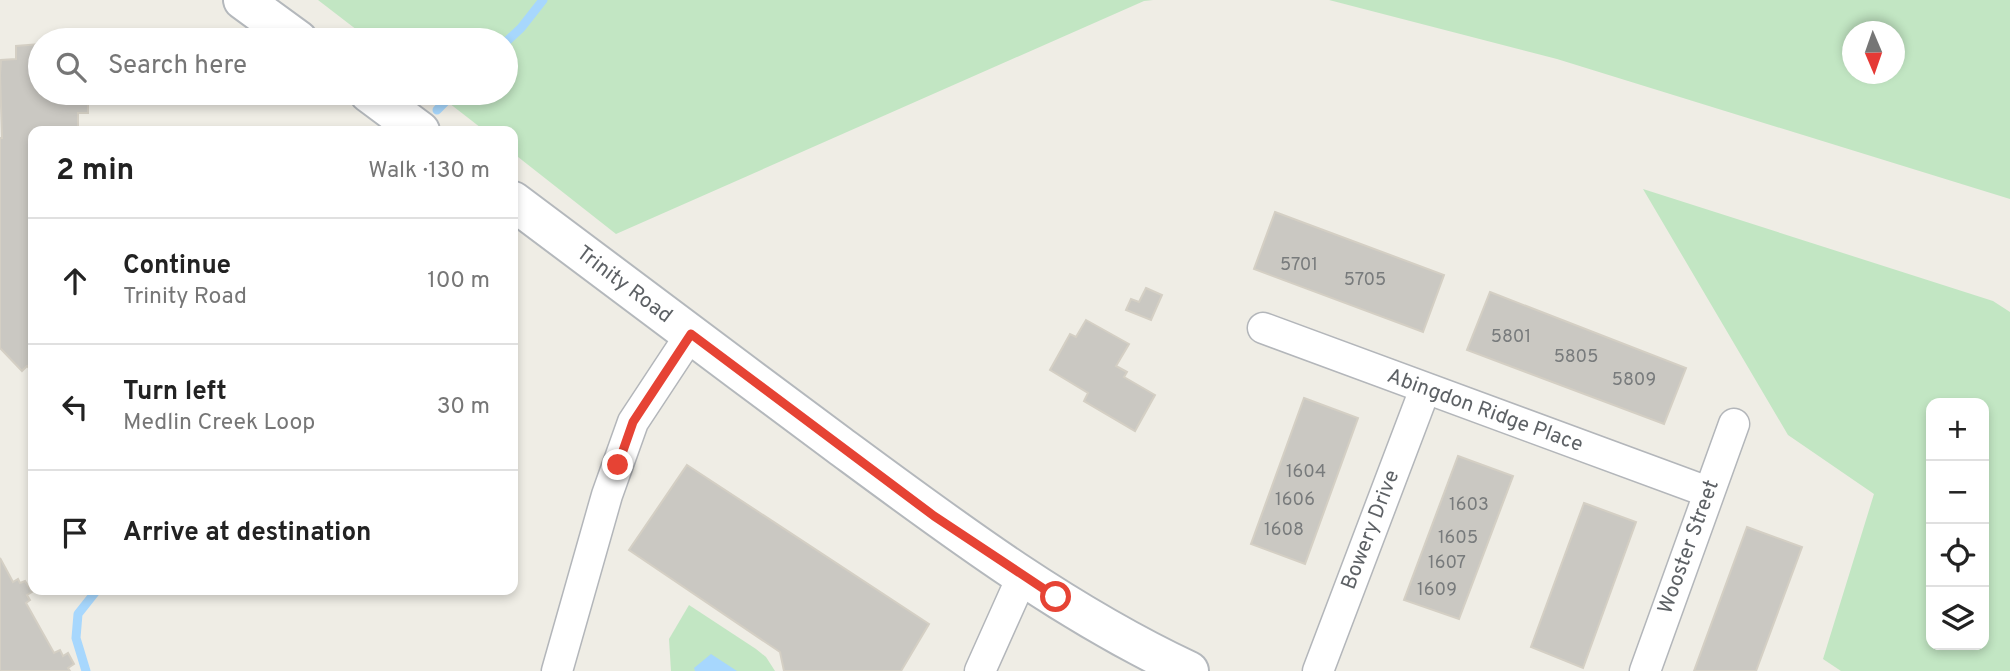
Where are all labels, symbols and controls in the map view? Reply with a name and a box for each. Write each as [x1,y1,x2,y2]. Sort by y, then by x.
north arrow [1842,21,1905,84]
search box [28,28,518,105]
icon: search [52,48,90,86]
text: Search here [108,50,247,83]
text: 2 min [56,153,134,190]
text: Walk · 130 m [368,157,490,186]
street label: Trinity Road [571,240,677,330]
text: Continue [123,250,231,283]
house number: 5701 [1280,254,1318,277]
icon: ahead [56,262,94,300]
text: 100 m [427,267,490,296]
house number: 5705 [1344,269,1386,292]
text: Trinity Road [123,283,247,312]
house number: 5801 [1491,326,1531,349]
house number: 5805 [1554,346,1598,369]
street label: Abingdon Ridge Place [1383,363,1587,459]
house number: 5809 [1612,369,1656,392]
text: Turn left [123,376,227,409]
icon: left [56,388,94,426]
text: 30 m [437,393,490,422]
map controls [1926,398,1989,650]
button: + [1926,398,1989,461]
text: Medlin Creek Loop [123,409,315,438]
route end [602,449,633,480]
house number: 1604 [1286,461,1326,484]
button: − [1926,461,1989,524]
street label: Bowery Drive [1336,466,1406,594]
street label: Wooster Street [1652,476,1726,618]
house number: 1606 [1275,489,1315,512]
house number: 1603 [1449,494,1489,517]
icon: arrive [56,514,94,552]
text: Arrive at destination [123,517,371,550]
house number: 1608 [1264,519,1304,542]
button: locate [1926,524,1989,587]
house number: 1605 [1438,527,1478,550]
house number: 1607 [1428,552,1466,575]
house number: 1609 [1417,579,1457,602]
route start [1040,581,1071,612]
button: layers [1926,587,1989,650]

